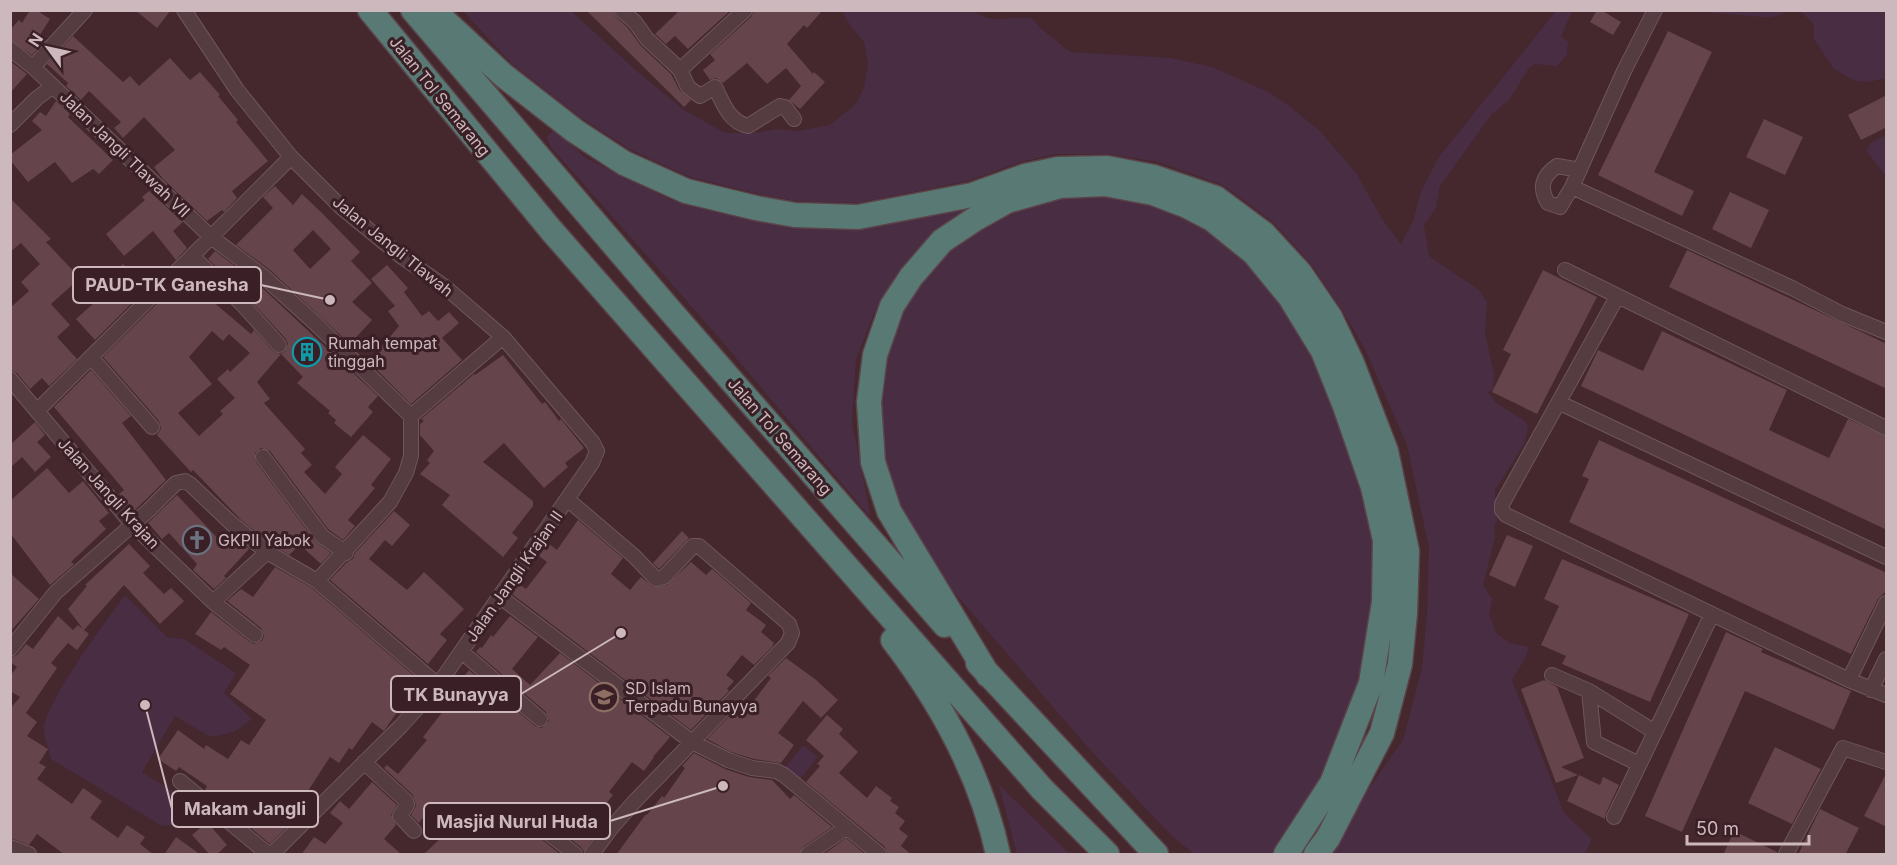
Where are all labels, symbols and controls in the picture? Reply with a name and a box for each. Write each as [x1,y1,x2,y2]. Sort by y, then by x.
north arrow [18,18,78,78]
text: N [24,29,47,50]
street label: Jalan Tol Semarang [385,32,495,160]
street label: Jalan Jangli Tlawah VII [56,87,194,221]
street label: Jalan Jangli Tlawah [329,191,457,301]
callout: PAUD-TK Ganesha [73,267,261,303]
text: PAUD-TK Ganesha [85,274,249,295]
place label: Rumah tempat tinggah [328,333,437,371]
building icon: Rumah tempat tinggah [291,336,323,368]
street label: Jalan Tol Semarang [724,373,836,499]
street label: Jalan Jangli Krajan [54,433,164,553]
street label: Jalan Jangli Krajan II [461,506,567,646]
church icon: GKPII Yabok [181,524,213,556]
place label: GKPII Yabok [218,530,311,550]
callout: TK Bunayya [391,676,521,712]
place label: SD Islam Terpadu Bunayya [625,678,757,716]
school or university icon: SD Islam Terpadu Bunayya [588,681,620,713]
text: TK Bunayya [403,684,509,705]
callout: Makam Jangli [172,791,318,827]
text: Makam Jangli [184,798,306,819]
callout: Masjid Nurul Huda [424,803,610,839]
scale bar [1687,808,1808,846]
text: Masjid Nurul Huda [436,811,598,832]
text: 50 m [1696,818,1739,839]

